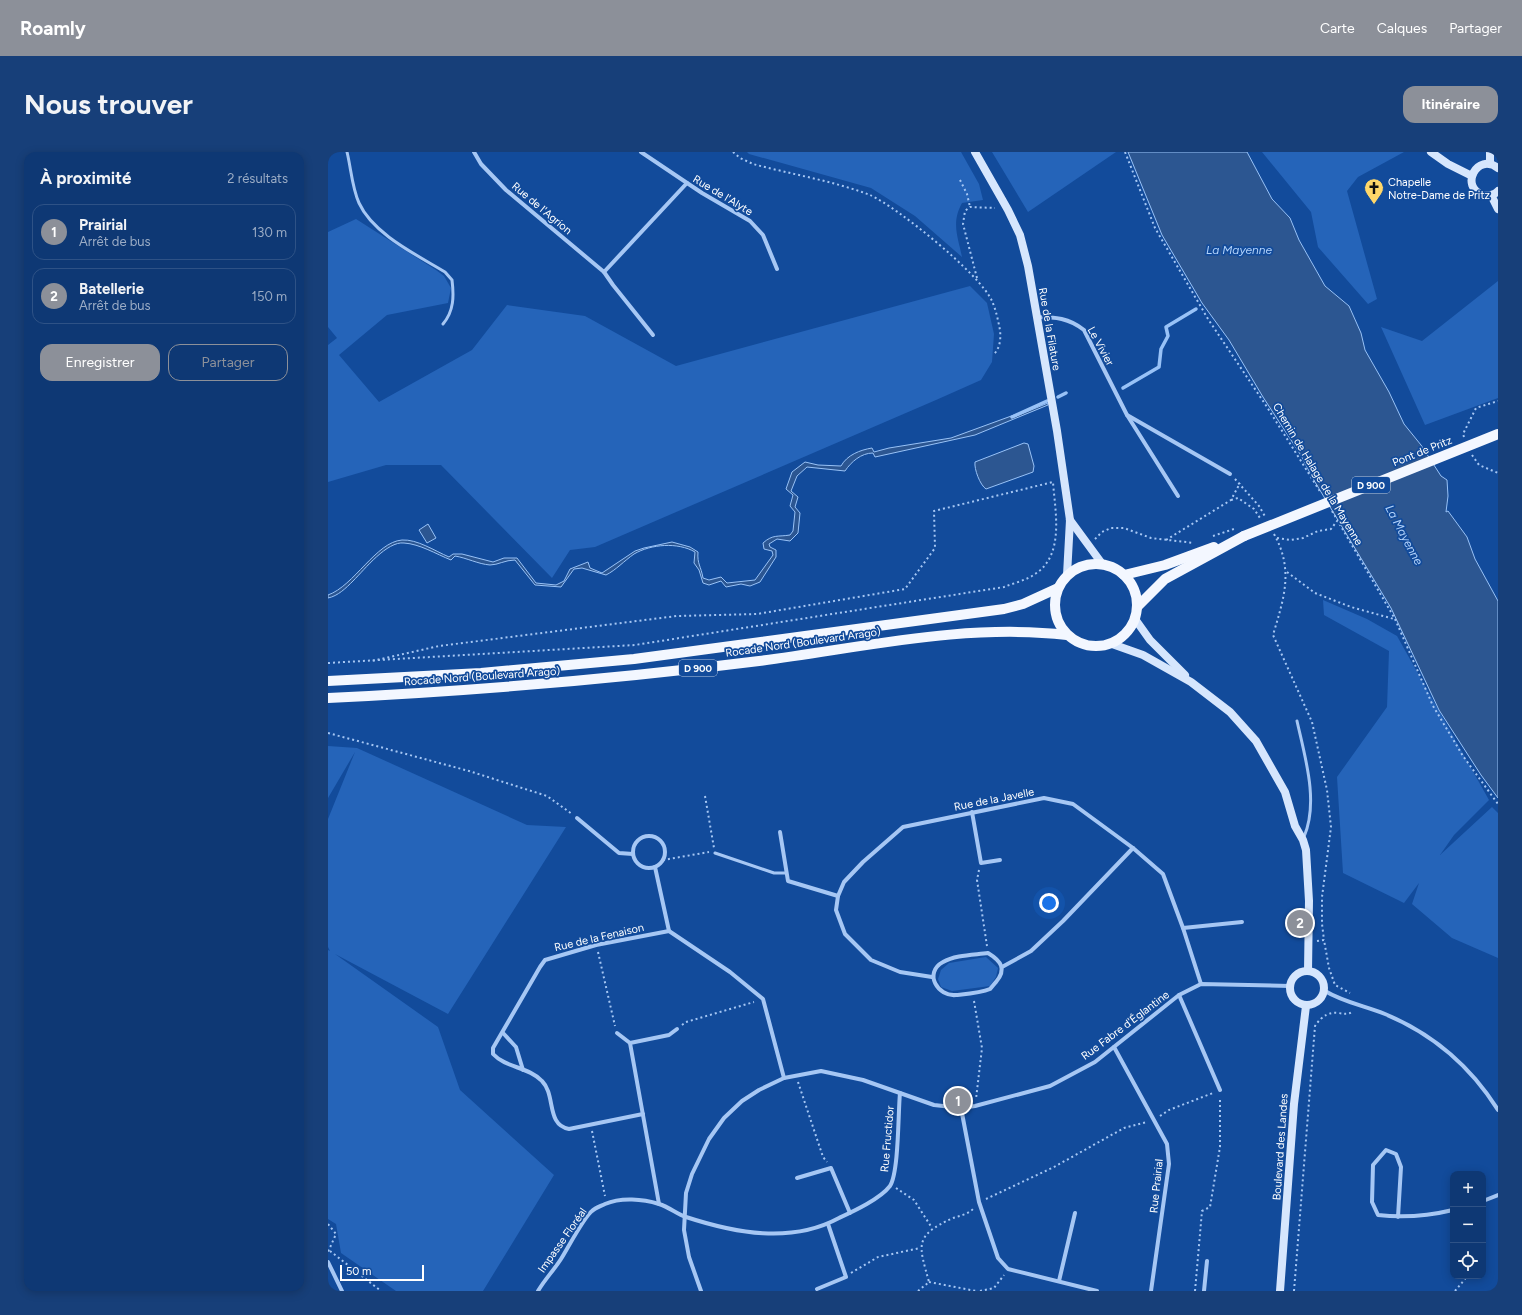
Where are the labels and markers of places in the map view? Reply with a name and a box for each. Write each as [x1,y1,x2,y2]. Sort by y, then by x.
place label: Chapelle Notre-Dame de Pritz [1388,176,1490,202]
church icon: Chapelle Notre-Dame de Pritz [1363,177,1385,205]
pin: 2 [1287,908,1313,938]
pin: 1 [945,1086,971,1116]

